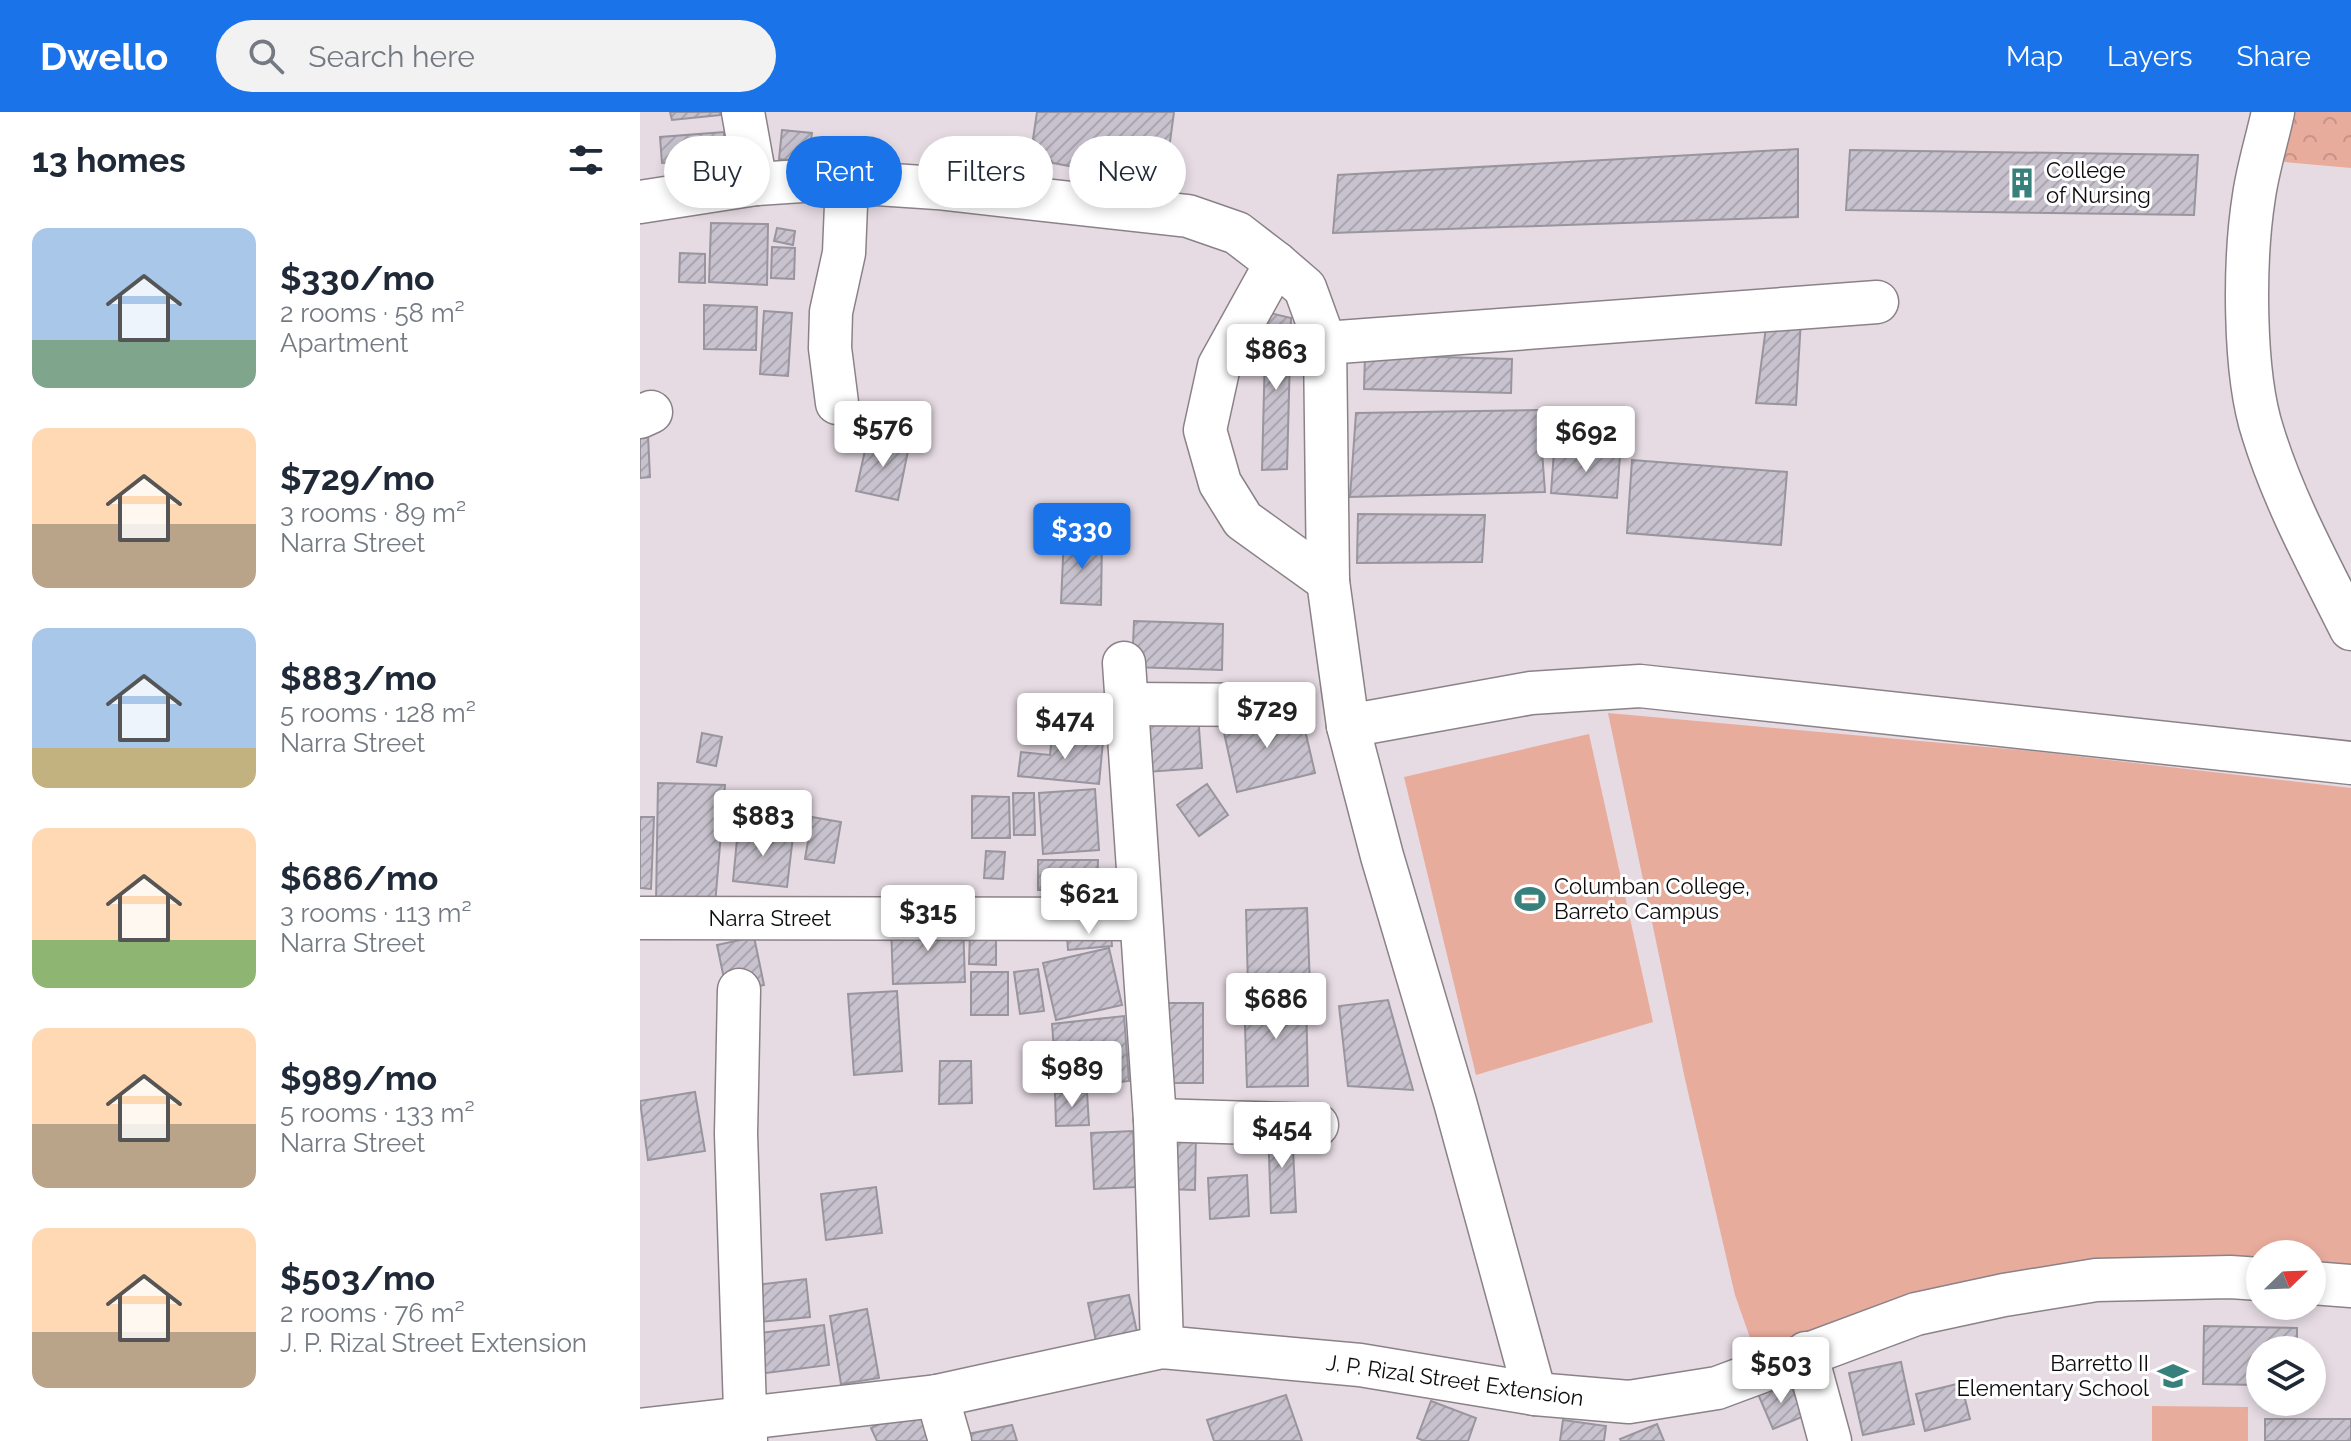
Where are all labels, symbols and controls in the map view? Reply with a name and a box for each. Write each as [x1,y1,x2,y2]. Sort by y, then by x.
search box [216,20,776,92]
text: Dwello [40,34,168,79]
icon: search [244,34,288,78]
text: Search here [308,39,475,74]
text: Map [2006,40,2063,73]
text: Layers [2107,40,2193,73]
text: Share [2237,40,2311,73]
chip: Buy [664,136,770,208]
chip: Rent [786,136,902,208]
chip: Filters [918,136,1053,208]
chip: New [1069,136,1186,208]
icon: filters [564,138,608,182]
text: 13 homes [32,140,186,180]
place label: College of Nursing [2046,157,2151,208]
building icon: College of Nursing [2005,166,2039,200]
text: $330/mo [280,258,435,298]
icon: home [96,260,192,356]
text: 2 rooms · 58 m² [280,298,465,328]
pin: $863 [1229,324,1323,392]
text: Apartment [280,328,409,358]
text: $863 [1245,335,1307,365]
pin: $576 [836,401,930,469]
pin: $692 [1539,406,1633,474]
text: $576 [852,412,914,442]
text: $692 [1555,417,1617,447]
text: $729/mo [280,458,435,498]
icon: home [96,460,192,556]
text: 3 rooms · 89 m² [280,498,466,528]
pin: $330 [1035,503,1129,571]
text: $330 [1051,514,1113,544]
text: Narra Street [280,528,425,558]
text: $883/mo [280,658,437,698]
icon: home [96,660,192,756]
pin: $729 [1220,682,1314,750]
pin: $474 [1018,693,1112,761]
text: $729 [1236,693,1298,723]
text: 5 rooms · 128 m² [280,698,476,728]
text: $474 [1035,704,1095,734]
text: Narra Street [280,728,425,758]
pin: $883 [716,790,810,858]
text: $883 [732,801,794,831]
text: $686/mo [280,858,438,898]
icon: home [96,860,192,956]
pin: $621 [1042,868,1136,936]
place label: Columban College, Barreto Campus [1554,873,1750,924]
text: $621 [1059,879,1119,909]
sports icon: Columban College, Barreto Campus [1513,882,1547,916]
pin: $315 [881,885,975,953]
text: $315 [899,896,957,926]
text: 3 rooms · 113 m² [280,898,472,928]
street label: Narra Street [709,905,832,931]
text: Narra Street [280,928,425,958]
pin: $686 [1229,973,1323,1041]
text: $686 [1244,984,1308,1014]
pin: $989 [1025,1041,1119,1109]
text: $989 [1041,1052,1103,1082]
text: $989/mo [280,1058,437,1098]
icon: home [96,1060,192,1156]
text: 5 rooms · 133 m² [280,1098,475,1128]
pin: $454 [1235,1102,1329,1170]
text: $454 [1252,1113,1312,1143]
text: Narra Street [280,1128,425,1158]
north arrow [2246,1240,2326,1320]
map controls [2246,1240,2326,1416]
text: $503/mo [280,1258,435,1298]
icon: home [96,1260,192,1356]
text: 2 rooms · 76 m² [280,1298,465,1328]
text: J. P. Rizal Street Extension [280,1328,587,1358]
button: layers [2246,1336,2326,1416]
pin: $503 [1734,1337,1828,1405]
text: $503 [1750,1348,1812,1378]
street label: J. P. Rizal Street Extension [1325,1349,1585,1411]
place label: Barretto II Elementary School [1956,1350,2149,1401]
school or university icon: Barretto II Elementary School [2156,1359,2190,1393]

